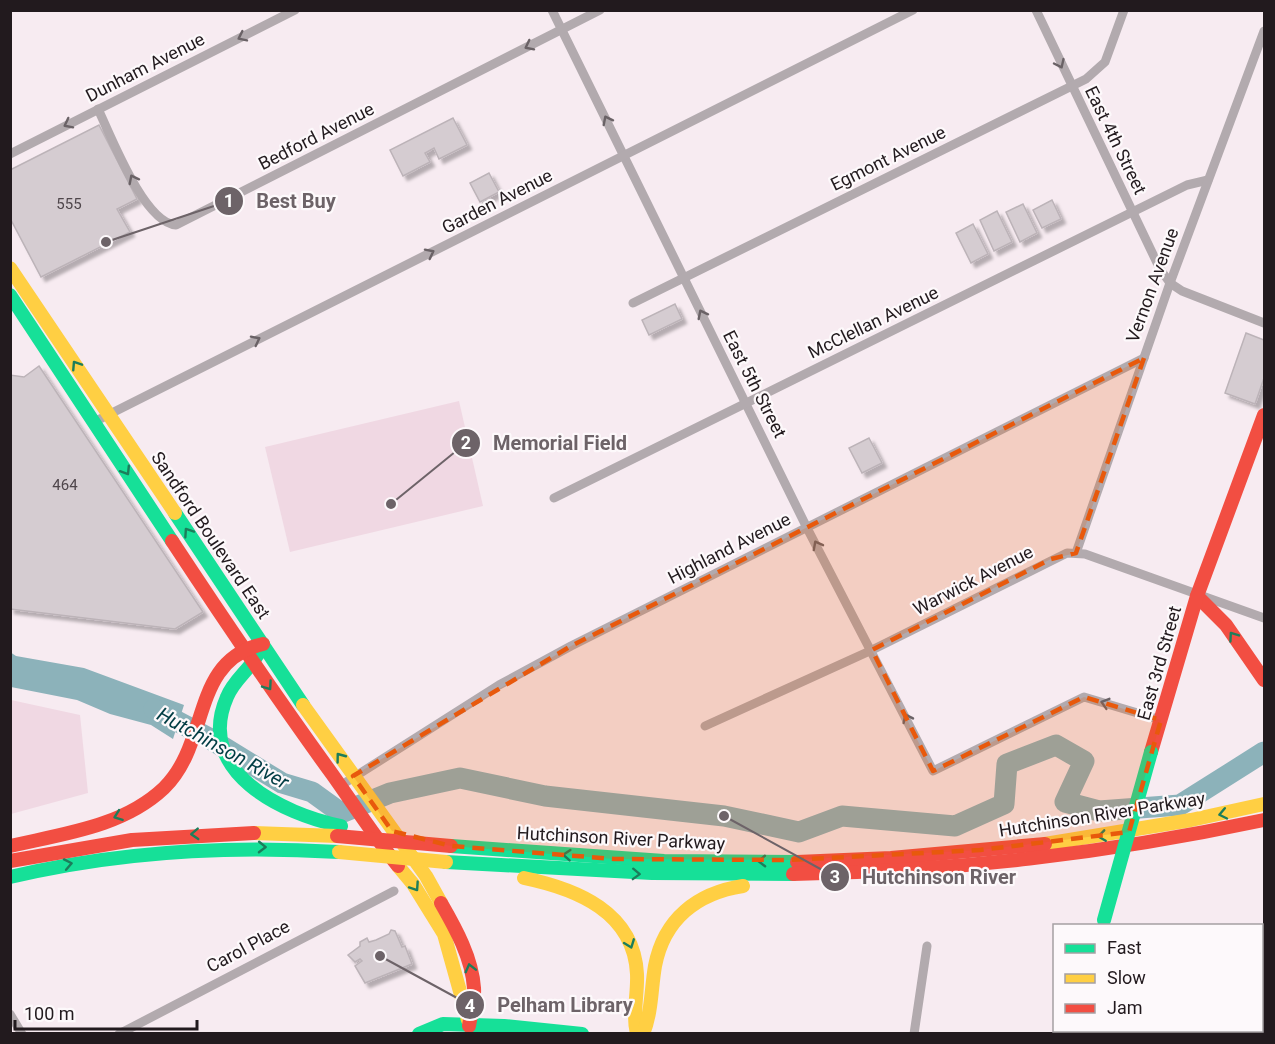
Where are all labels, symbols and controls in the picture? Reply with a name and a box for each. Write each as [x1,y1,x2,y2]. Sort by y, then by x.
street label: Dunham Avenue [82,28,208,106]
one-way arrow [238,29,249,41]
one-way arrow [525,39,536,50]
one-way arrow [1053,57,1065,68]
street label: East 4th Street [1081,83,1151,198]
street label: Bedford Avenue [255,98,377,174]
one-way arrow [603,116,614,127]
one-way arrow [64,117,74,128]
street label: Egmont Avenue [827,121,949,195]
street label: Garden Avenue [438,164,556,238]
one-way arrow [129,175,140,185]
callout: Best Buy [214,182,348,220]
text: Best Buy [256,189,337,213]
text: 1 [224,190,234,211]
house number: 555 [56,195,82,213]
street label: Vernon Avenue [1122,225,1182,345]
one-way arrow [424,248,435,260]
street label: McClellan Avenue [804,281,942,363]
one-way arrow [698,310,709,321]
street label: East 5th Street [719,327,791,441]
one-way arrow [250,336,260,347]
one-way arrow [72,361,83,372]
callout: Memorial Field [451,424,639,462]
text: Memorial Field [493,431,627,455]
text: 2 [461,432,471,453]
street label: Sandford Boulevard East [147,447,275,623]
one-way arrow [119,465,131,475]
house number: 464 [52,476,78,494]
street label: Highland Avenue [664,508,794,588]
one-way arrow [184,528,195,539]
one-way arrow [813,541,824,552]
street label: Warwick Avenue [910,541,1036,619]
street label: East 3rd Street [1133,603,1185,723]
one-way arrow [1230,631,1241,642]
one-way arrow [261,680,272,691]
one-way arrow [1100,698,1111,710]
water label: Hutchinson River [153,702,294,795]
one-way arrow [902,714,914,725]
one-way arrow [337,753,348,764]
street label: Hutchinson River Parkway [997,787,1207,841]
one-way arrow [1218,806,1228,819]
one-way arrow [114,809,124,822]
street label: Hutchinson River Parkway [516,822,726,854]
one-way arrow [191,827,200,840]
one-way arrow [1098,829,1107,841]
one-way arrow [257,841,266,853]
one-way arrow [562,849,571,862]
one-way arrow [757,855,766,867]
one-way arrow [62,858,72,871]
callout: Hutchinson River [820,858,1028,896]
text: Hutchinson River [862,865,1017,889]
text: 3 [830,866,840,887]
one-way arrow [632,868,641,881]
one-way arrow [408,880,419,891]
street label: Carol Place [203,915,293,977]
legend [1053,924,1263,1032]
text: Fast [1107,937,1142,958]
one-way arrow [623,938,635,949]
one-way arrow [464,963,477,973]
text: Slow [1107,967,1146,988]
callout: Pelham Library [455,986,645,1024]
scale bar [15,993,196,1031]
text: Pelham Library [497,993,634,1017]
text: 4 [465,995,475,1016]
text: Jam [1107,997,1143,1018]
text: 100 m [24,1003,75,1024]

